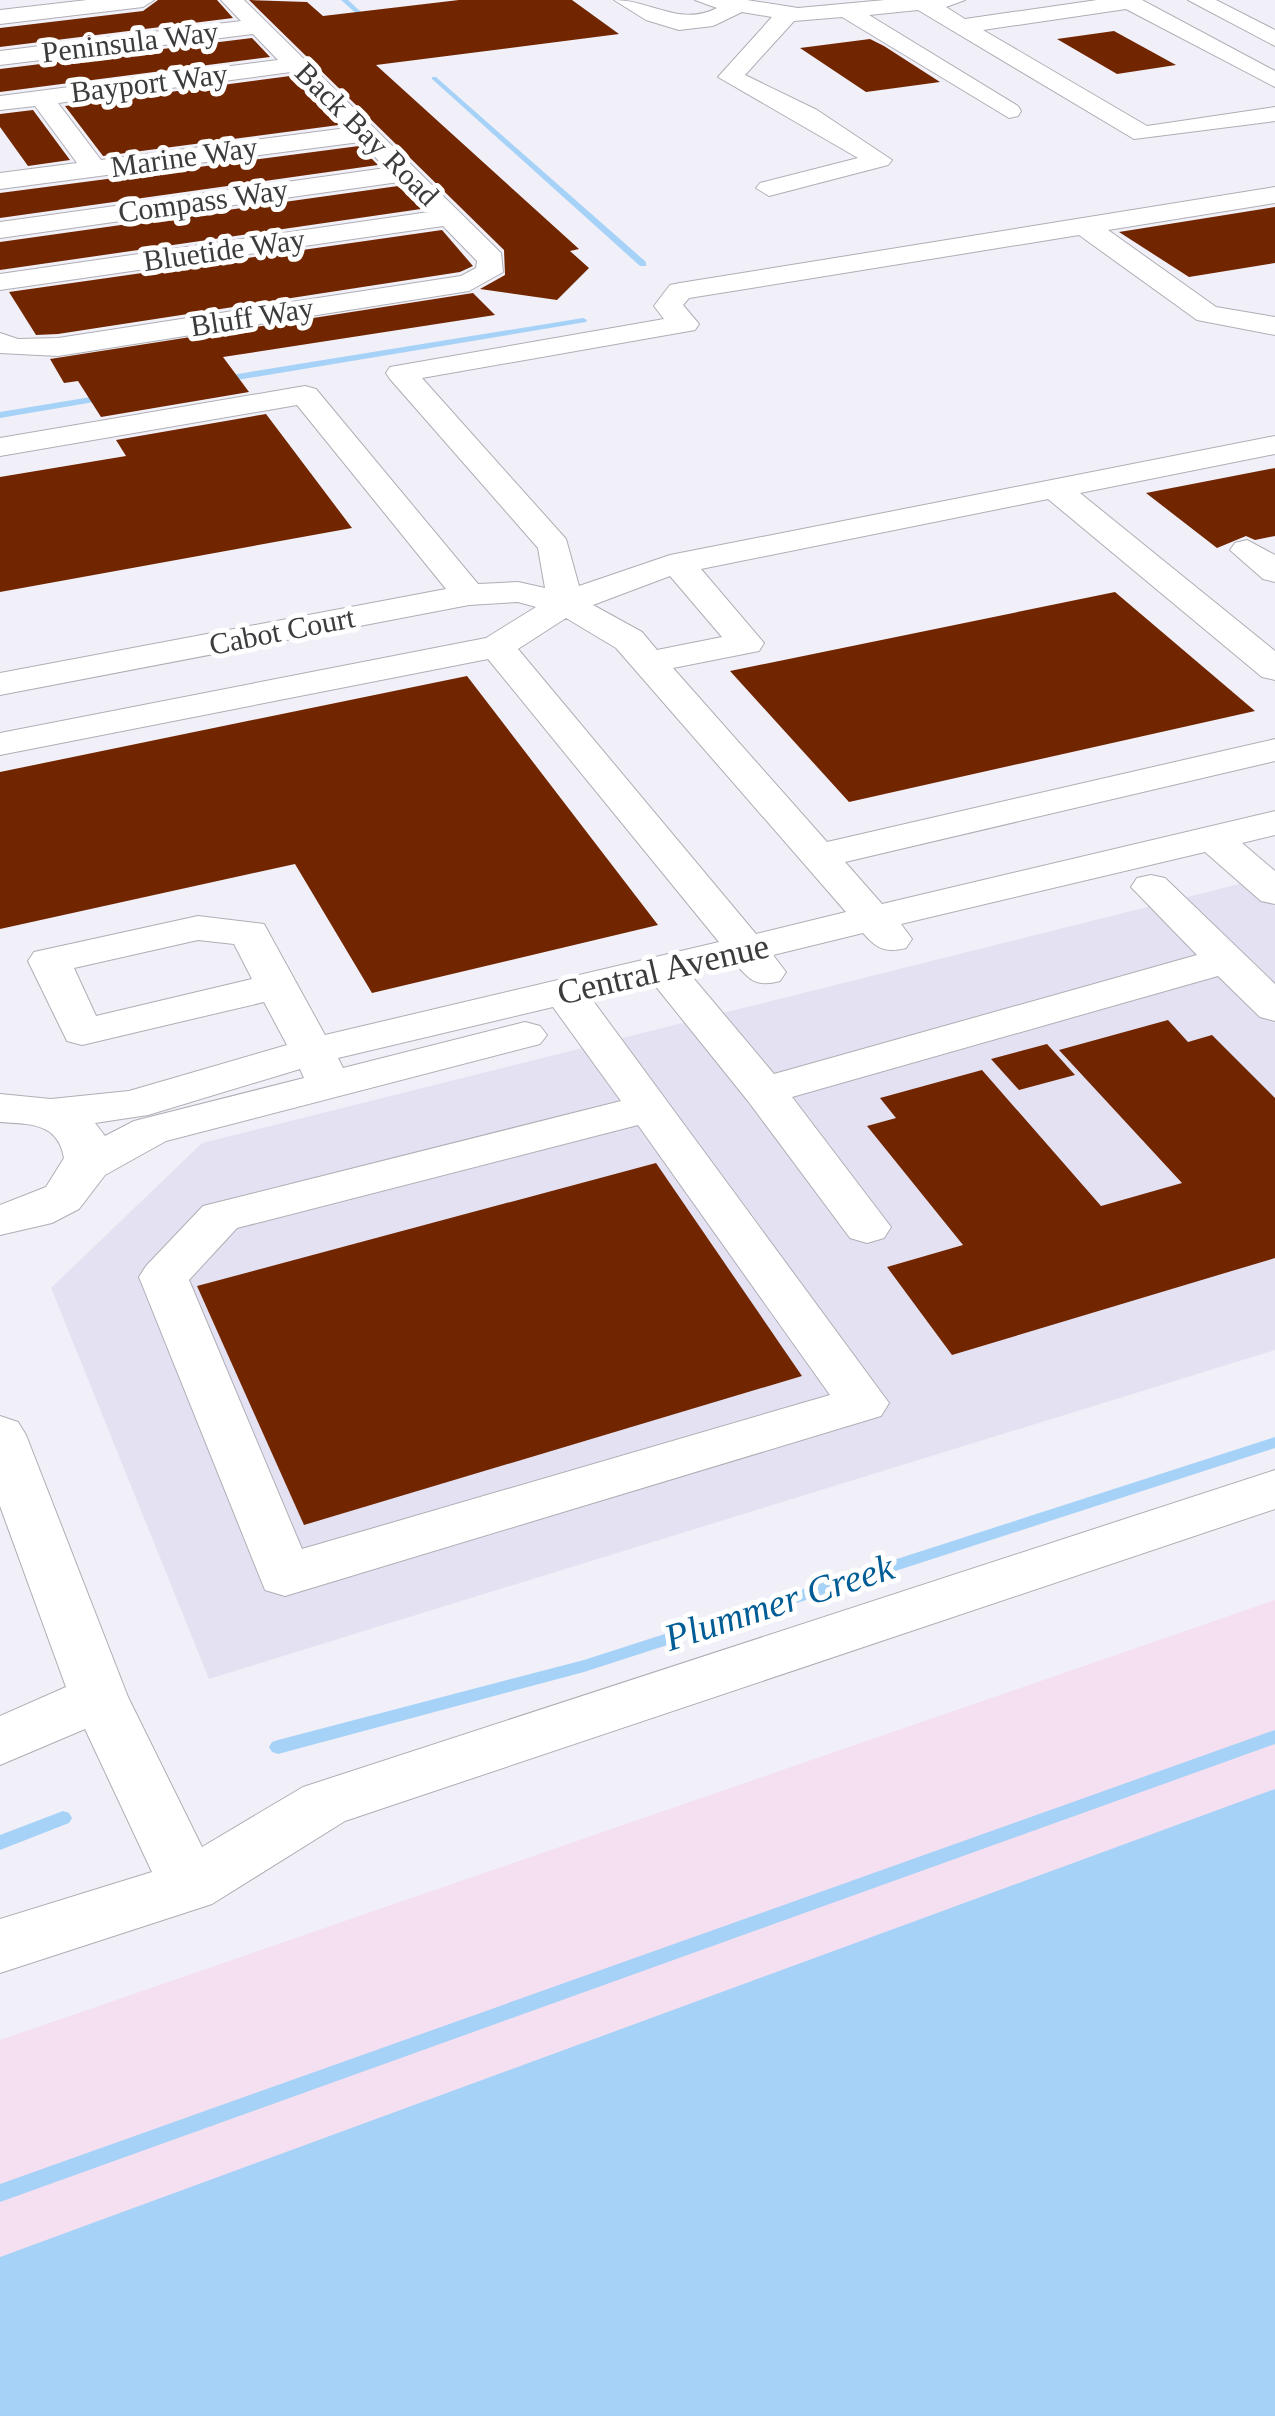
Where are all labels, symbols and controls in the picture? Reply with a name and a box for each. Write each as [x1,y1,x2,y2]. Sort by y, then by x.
street label: Peninsula Way [40,14,220,69]
street label: Back Bay Road [289,55,446,212]
street label: Bayport Way [69,57,229,108]
street label: Marine Way [108,130,259,183]
street label: Compass Way [116,172,290,229]
street label: Bluetide Way [141,222,307,277]
street label: Bluff Way [188,291,316,343]
street label: Cabot Court [206,600,358,661]
street label: Central Avenue [553,926,773,1013]
water label: Plummer Creek [658,1545,900,1659]

